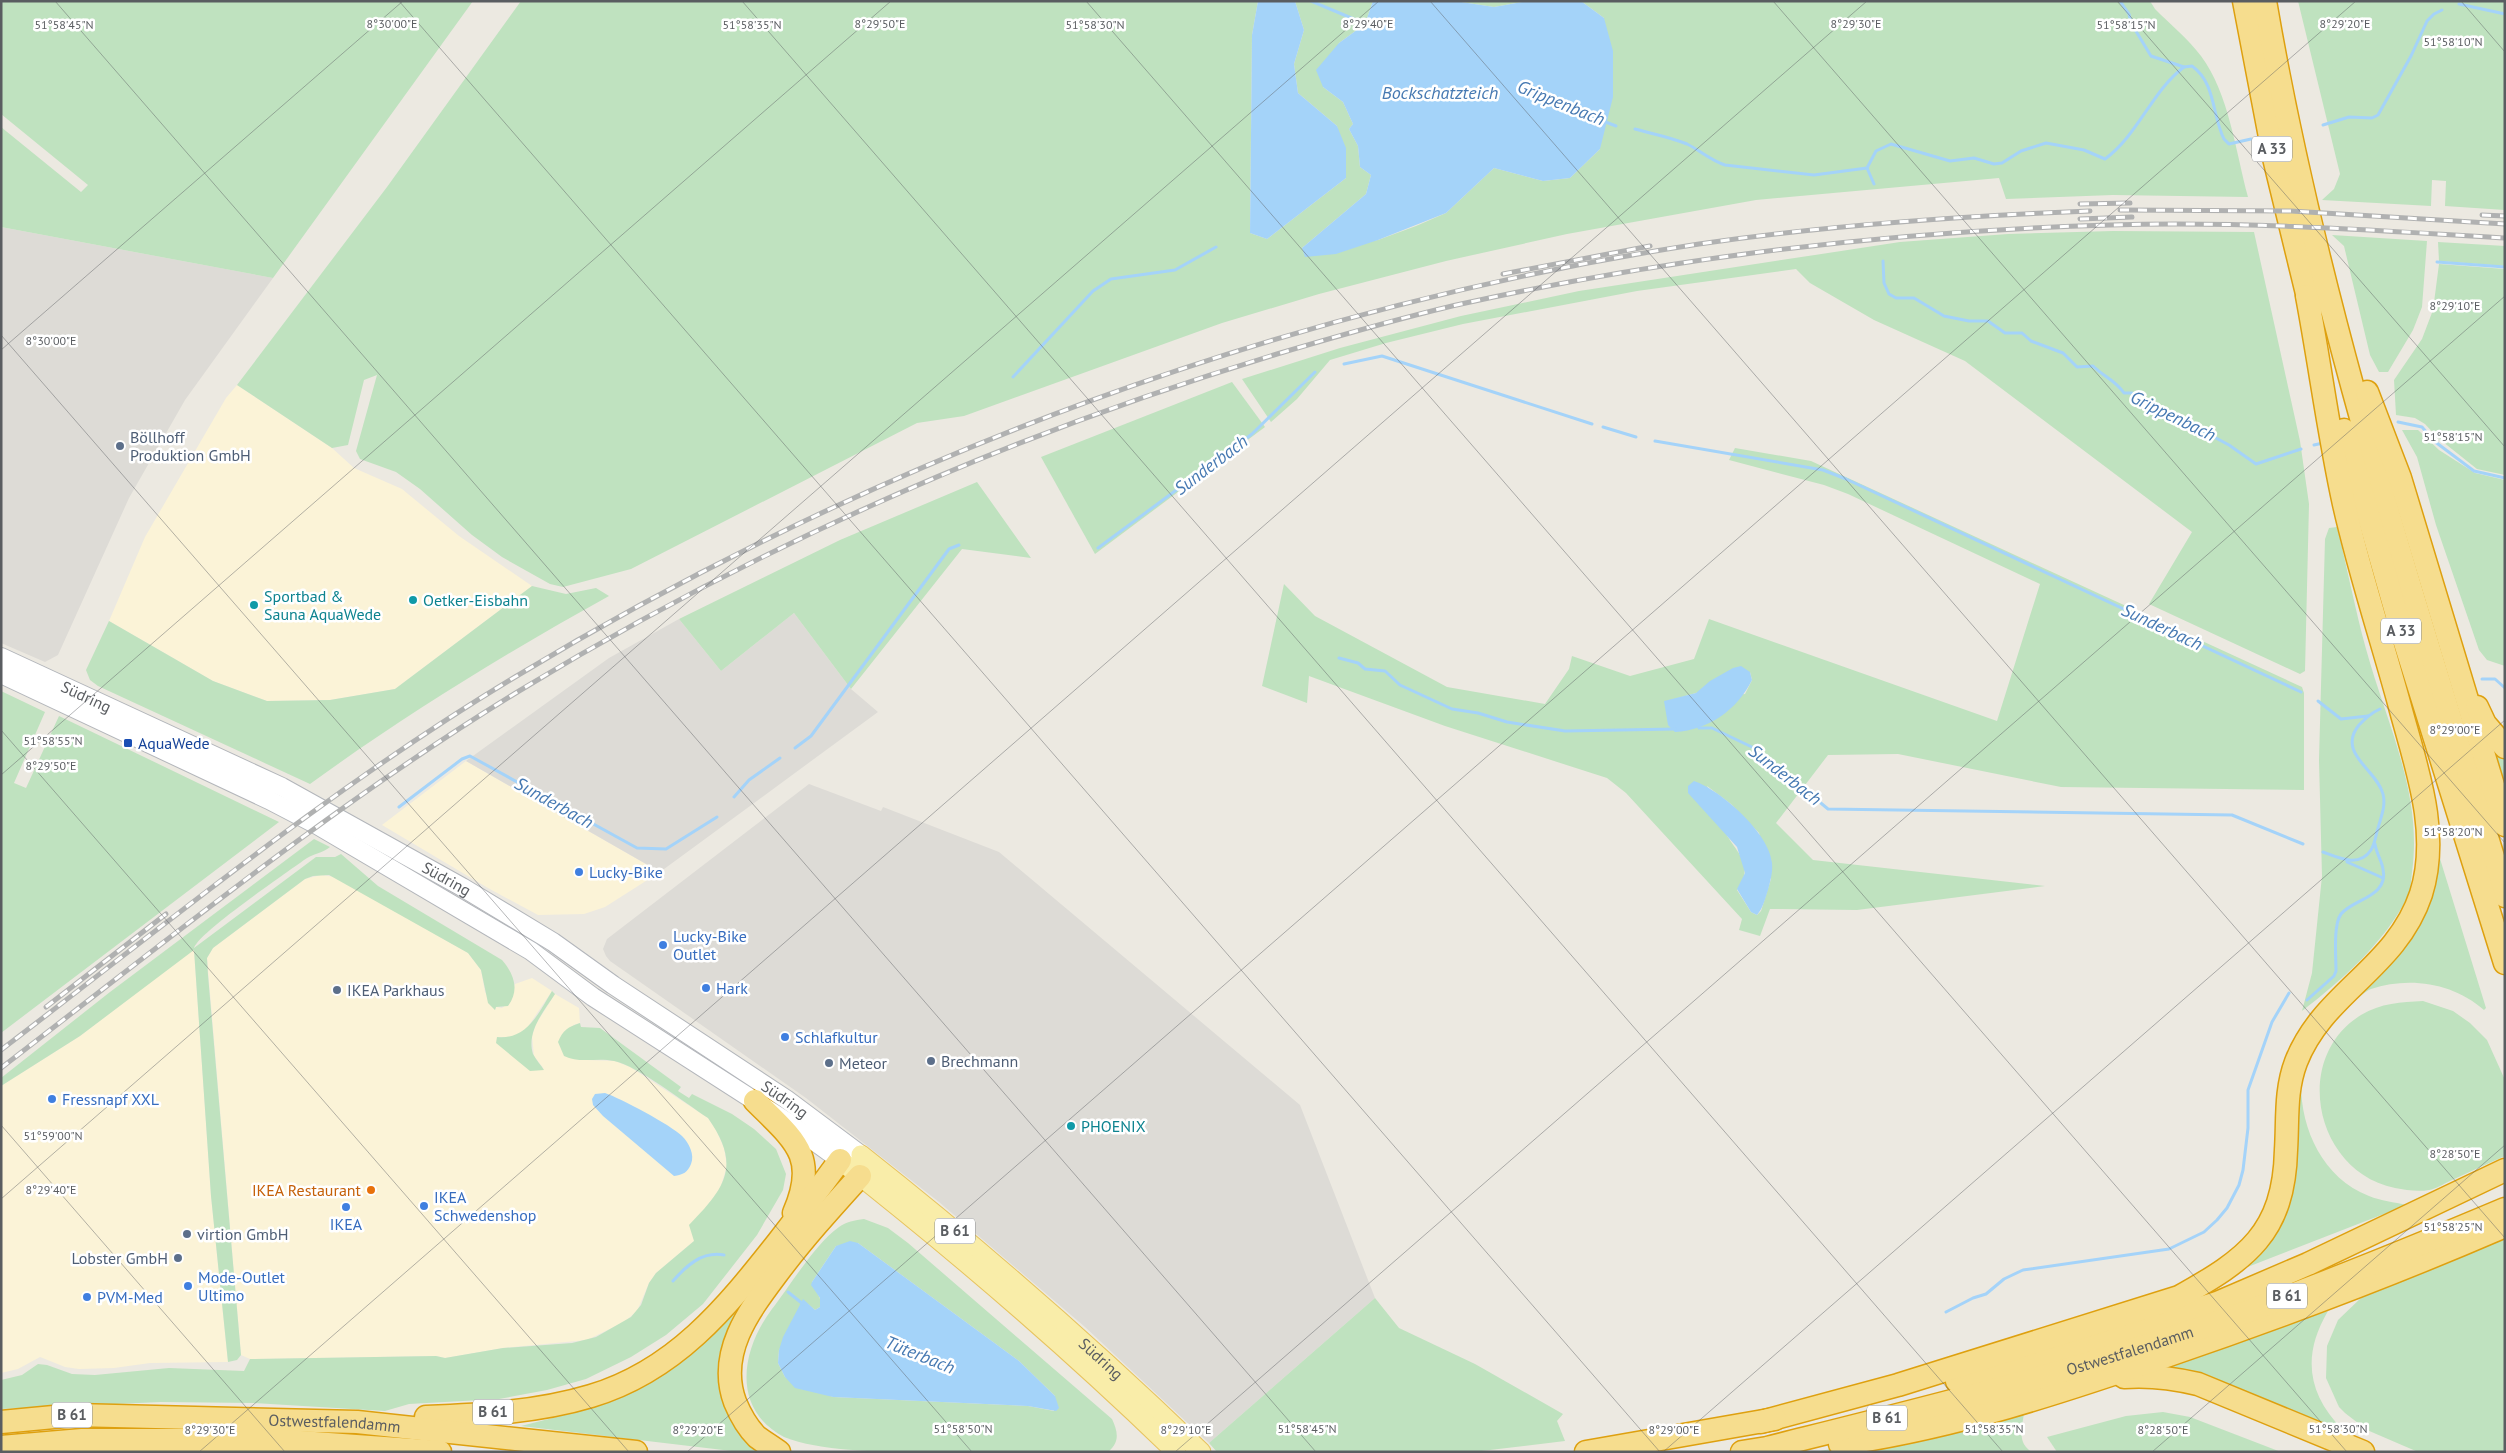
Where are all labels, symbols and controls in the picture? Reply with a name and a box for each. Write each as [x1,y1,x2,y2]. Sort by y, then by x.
text: 8°30'00"E [367,16,417,31]
text: 8°29'50"E [855,16,905,31]
text: 8°29'40"E [1343,16,1393,31]
text: 8°29'30"E [1831,16,1881,31]
text: 8°29'20"E [2320,16,2370,31]
text: 51°58'45"N [34,17,94,32]
text: 51°58'35"N [722,17,782,32]
text: 51°58'30"N [1065,17,1125,32]
text: 51°58'15"N [2096,17,2156,32]
text: 51°58'10"N [2423,34,2483,49]
water label: Grippenbach [1514,75,1608,130]
water label: Bockschatzteich [1382,81,1498,104]
road number: A 33 [2252,136,2292,162]
text: 8°29'10"E [2430,298,2480,313]
text: 8°30'00"E [26,333,76,348]
water label: Grippenbach [2127,385,2220,446]
place label: Böllhoff Produktion GmbH [130,427,251,465]
water label: Sunderbach [1169,429,1252,500]
text: 51°58'15"N [2423,429,2483,444]
marker: Böllhoff Produktion GmbH [114,440,126,452]
place label: Sportbad & Sauna AquaWede [264,586,381,624]
place label: Oetker-Eisbahn [423,590,528,610]
marker: Oetker-Eisbahn [407,594,419,606]
water label: Sunderbach [2118,598,2206,655]
marker: Sportbad & Sauna AquaWede [248,599,260,611]
road number: A 33 [2381,618,2421,644]
street label: Südring [58,676,114,717]
text: 8°29'00"E [2430,722,2480,737]
text: 51°58'55"N [23,733,83,748]
place label: AquaWede [138,733,210,753]
marker: AquaWede [122,737,134,749]
water label: Sunderbach [1744,739,1826,810]
text: 8°29'50"E [26,758,76,773]
water label: Sunderbach [511,772,598,834]
text: 51°58'20"N [2423,824,2483,839]
street label: Südring [419,857,475,900]
place label: Lucky-Bike [589,862,663,882]
marker: Lucky-Bike [573,866,585,878]
place label: Lucky-Bike Outlet [673,926,747,964]
marker: Lucky-Bike Outlet [657,939,669,951]
place label: Hark [716,978,748,998]
place label: IKEA Parkhaus [347,980,445,1000]
marker: Hark [700,982,712,994]
marker: IKEA Parkhaus [331,984,343,996]
place label: Schlafkultur [795,1027,878,1047]
marker: Schlafkultur [779,1031,791,1043]
place label: Brechmann [941,1051,1018,1071]
place label: Meteor [839,1053,888,1073]
marker: Brechmann [925,1055,937,1067]
marker: Meteor [823,1057,835,1069]
street label: Südring [758,1076,812,1122]
place label: Fressnapf XXL [62,1089,159,1109]
marker: Fressnapf XXL [46,1093,58,1105]
place label: PHOENIX [1081,1116,1146,1136]
marker: PHOENIX [1065,1120,1077,1132]
text: 51°59'00"N [23,1128,83,1143]
text: 8°28'50"E [2430,1146,2480,1161]
place label: IKEA Restaurant [252,1180,362,1200]
text: 8°29'40"E [26,1182,76,1197]
marker: IKEA Restaurant [365,1184,377,1196]
place label: IKEA Schwedenshop [434,1187,536,1225]
marker: IKEA Schwedenshop [418,1200,430,1212]
marker: IKEA [340,1201,352,1213]
place label: IKEA [330,1214,363,1234]
road number: B 61 [935,1218,975,1244]
text: 51°58'25"N [2423,1219,2483,1234]
place label: virtion GmbH [197,1224,288,1244]
marker: virtion GmbH [181,1228,193,1240]
place label: Lobster GmbH [71,1248,168,1268]
marker: Lobster GmbH [172,1252,184,1264]
place label: Mode-Outlet Ultimo [198,1267,286,1305]
marker: Mode-Outlet Ultimo [182,1280,194,1292]
road number: B 61 [2267,1284,2307,1308]
place label: PVM-Med [97,1287,163,1307]
marker: PVM-Med [81,1291,93,1303]
street label: Ostwestfalendamm [2064,1321,2196,1379]
water label: Tüterbach [882,1330,958,1379]
street label: Südring [1075,1333,1128,1384]
road number: B 61 [473,1400,513,1424]
road number: B 61 [52,1402,92,1428]
road number: B 61 [1867,1406,1907,1430]
street label: Ostwestfalendamm [268,1410,402,1437]
text: 51°58'50"N [933,1421,993,1436]
text: 51°58'45"N [1277,1421,1337,1436]
text: 51°58'35"N [1964,1421,2024,1436]
text: 51°58'30"N [2308,1421,2368,1436]
text: 8°29'30"E [185,1422,235,1437]
text: 8°29'20"E [673,1422,723,1437]
text: 8°29'10"E [1161,1422,1211,1437]
text: 8°29'00"E [1649,1422,1699,1437]
text: 8°28'50"E [2138,1422,2188,1437]

